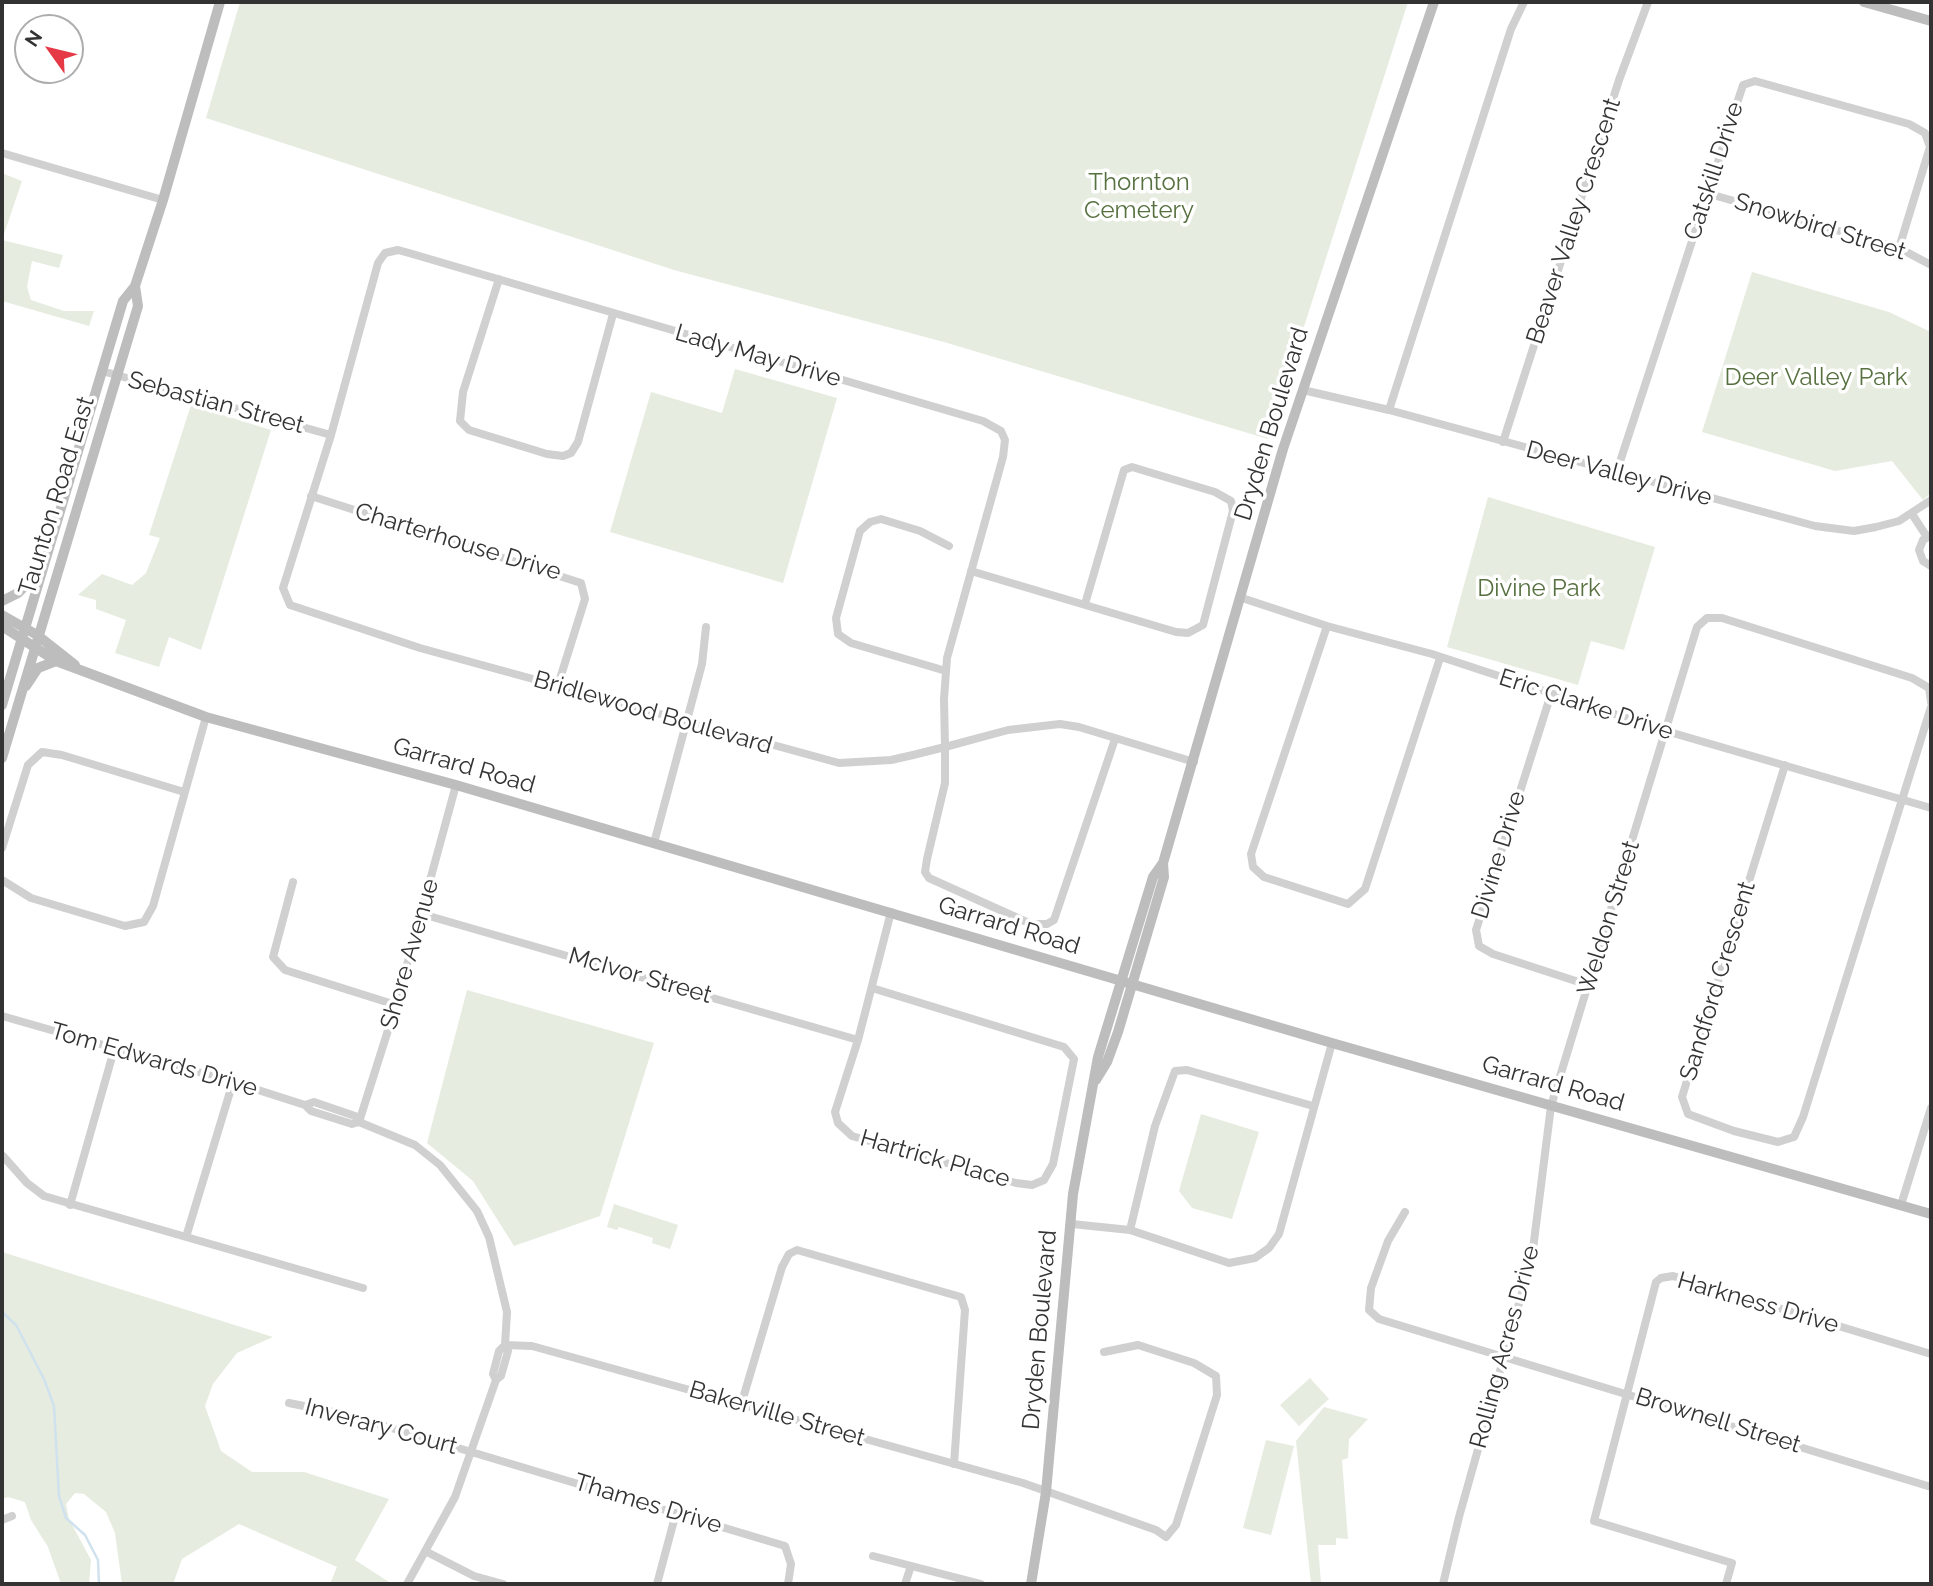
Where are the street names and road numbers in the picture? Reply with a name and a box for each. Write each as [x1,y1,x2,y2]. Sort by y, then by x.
street label: Beaver Valley Crescent [1521,94,1627,348]
street label: Catskill Drive [1678,98,1750,244]
street label: Snowbird Street [1731,187,1909,267]
street label: Lady May Drive [672,319,844,393]
street label: Dryden Boulevard [1229,324,1315,524]
street label: Sebastian Street [125,366,307,440]
street label: Taunton Road East [13,393,101,599]
street label: Deer Valley Drive [1523,435,1715,513]
street label: Charterhouse Drive [352,497,564,587]
street label: Eric Clarke Drive [1495,663,1677,747]
street label: Bridlewood Boulevard [530,665,776,761]
street label: Garrard Road [389,732,539,800]
street label: Divine Drive [1466,788,1532,922]
street label: Weldon Street [1572,837,1646,999]
street label: Shore Avenue [375,875,445,1033]
street label: Sandford Crescent [1674,878,1762,1084]
street label: Garrard Road [935,891,1083,961]
street label: McIvor Street [565,942,715,1010]
street label: Tom Edwards Drive [47,1017,261,1103]
street label: Garrard Road [1478,1050,1628,1118]
street label: Hartrick Place [857,1124,1013,1194]
street label: Dryden Boulevard [1017,1229,1063,1431]
street label: Rolling Acres Drive [1464,1242,1546,1452]
street label: Harkness Drive [1674,1266,1842,1340]
street label: Bakerville Street [686,1375,868,1453]
street label: Brownell Street [1632,1382,1804,1460]
street label: Inverary Court [302,1393,460,1461]
street label: Thames Drive [571,1468,725,1540]

